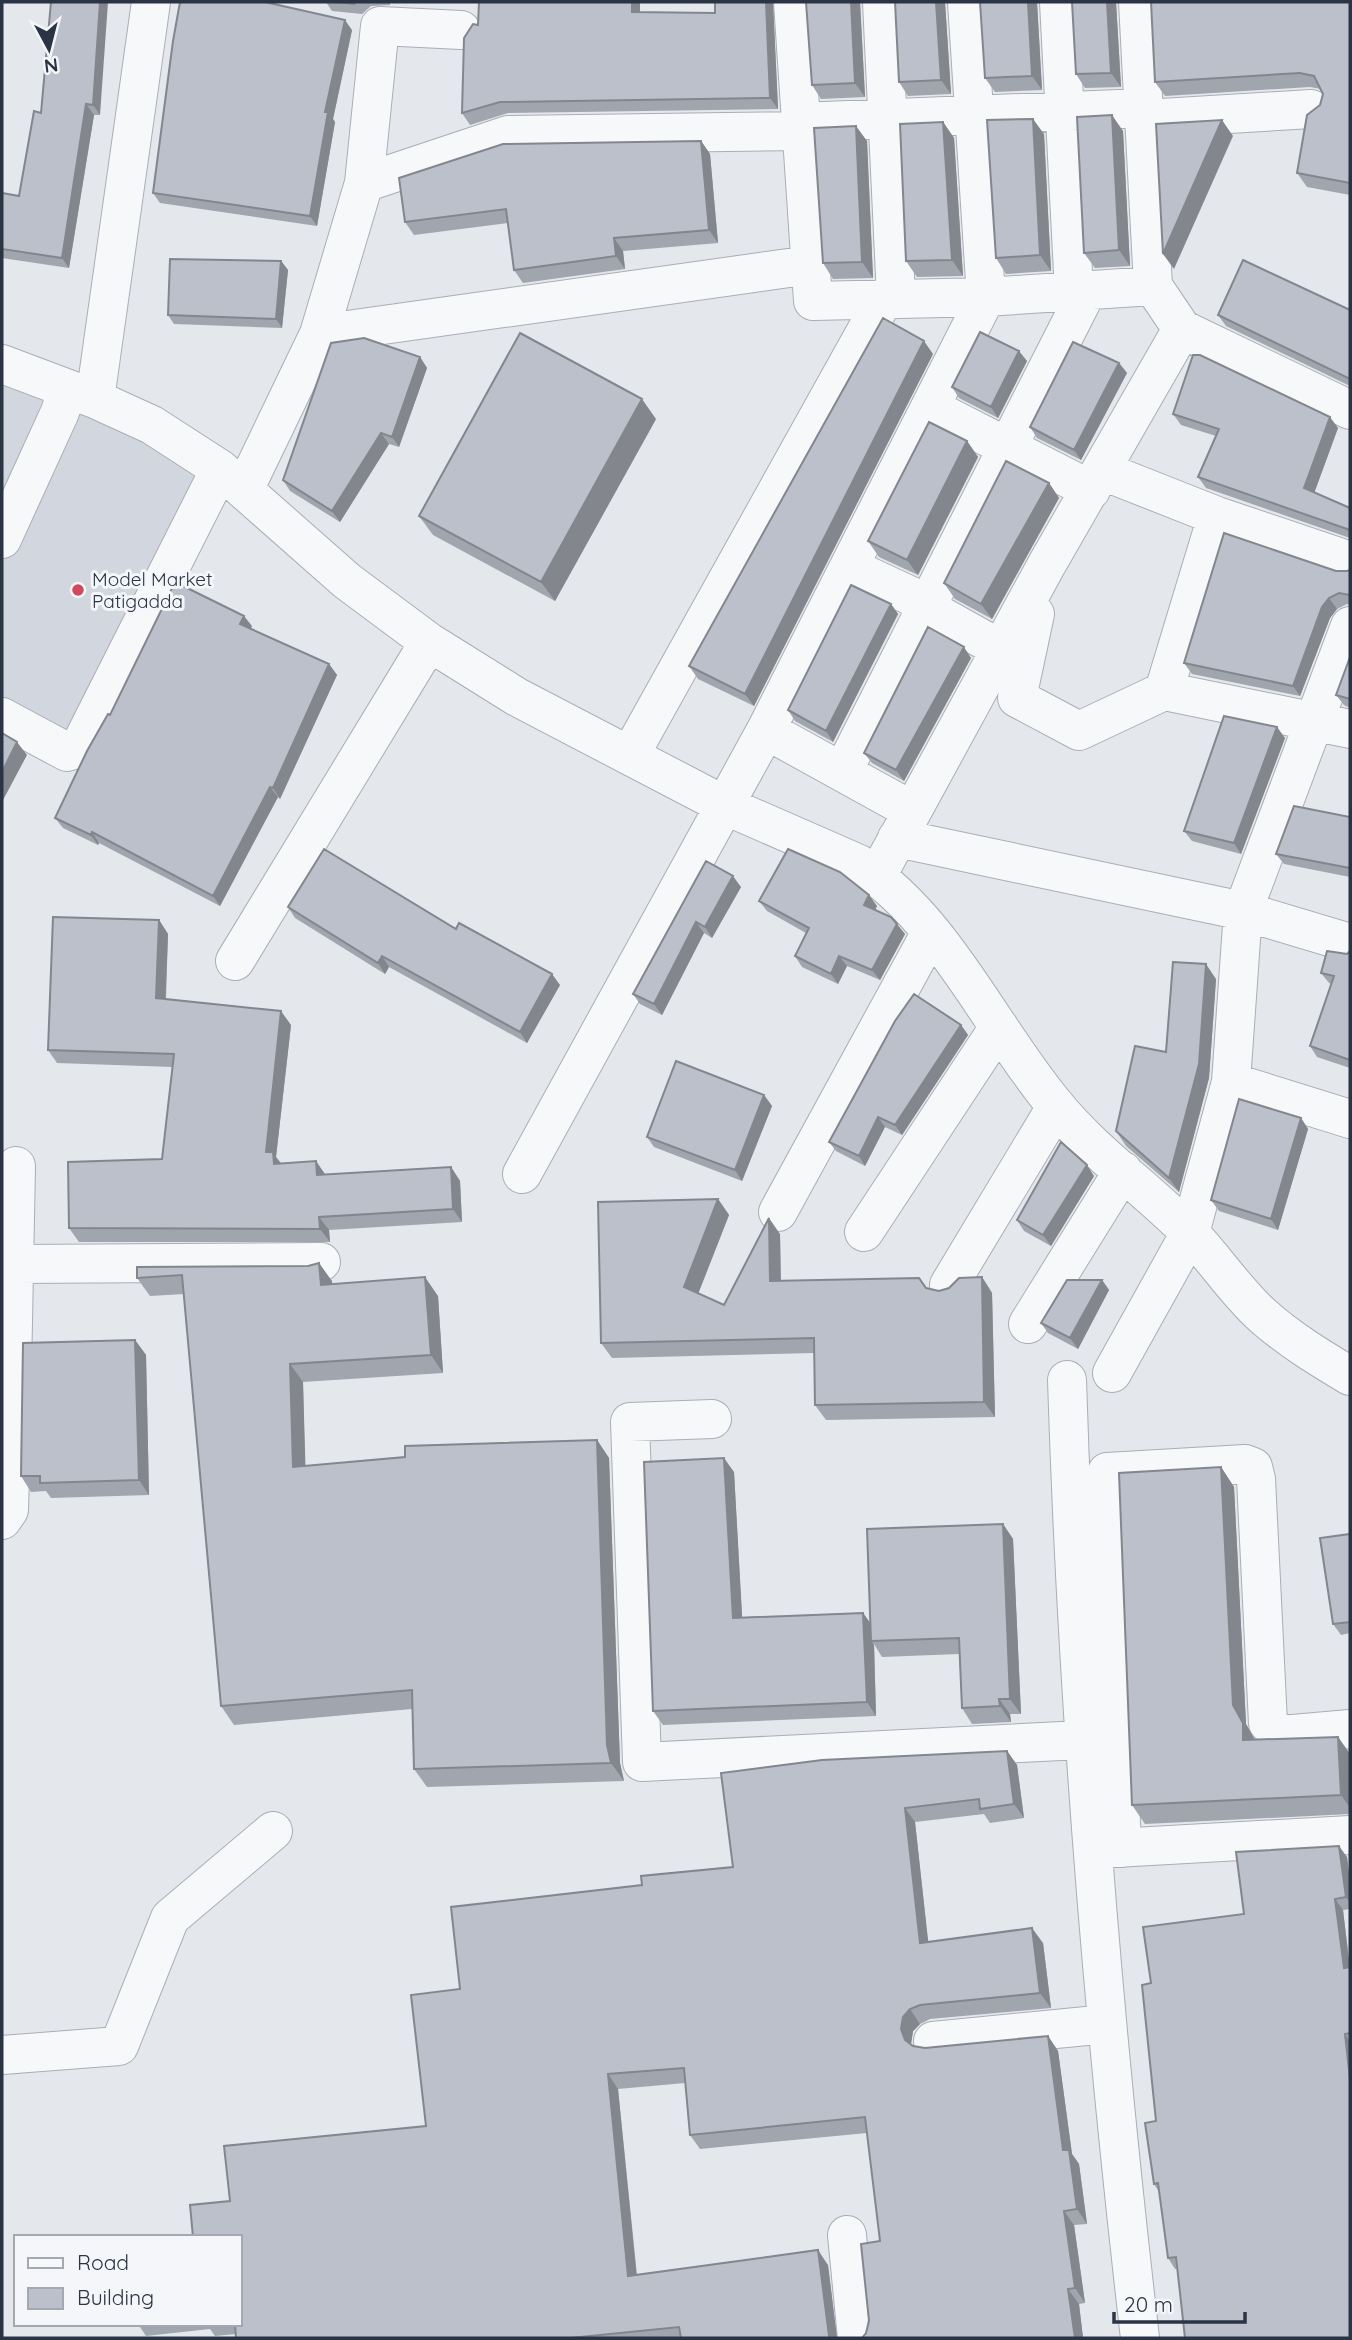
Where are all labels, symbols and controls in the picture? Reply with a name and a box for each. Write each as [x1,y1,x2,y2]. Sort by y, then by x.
north arrow [14,14,84,84]
text: N [43,53,59,79]
place label: Model Market Patigadda [92,567,212,613]
marker: Model Market Patigadda [70,582,86,598]
legend [14,2235,242,2326]
text: Road [77,2249,129,2275]
scale bar [1114,2280,1245,2324]
text: Building [77,2284,154,2310]
text: 20 m [1124,2291,1173,2317]

